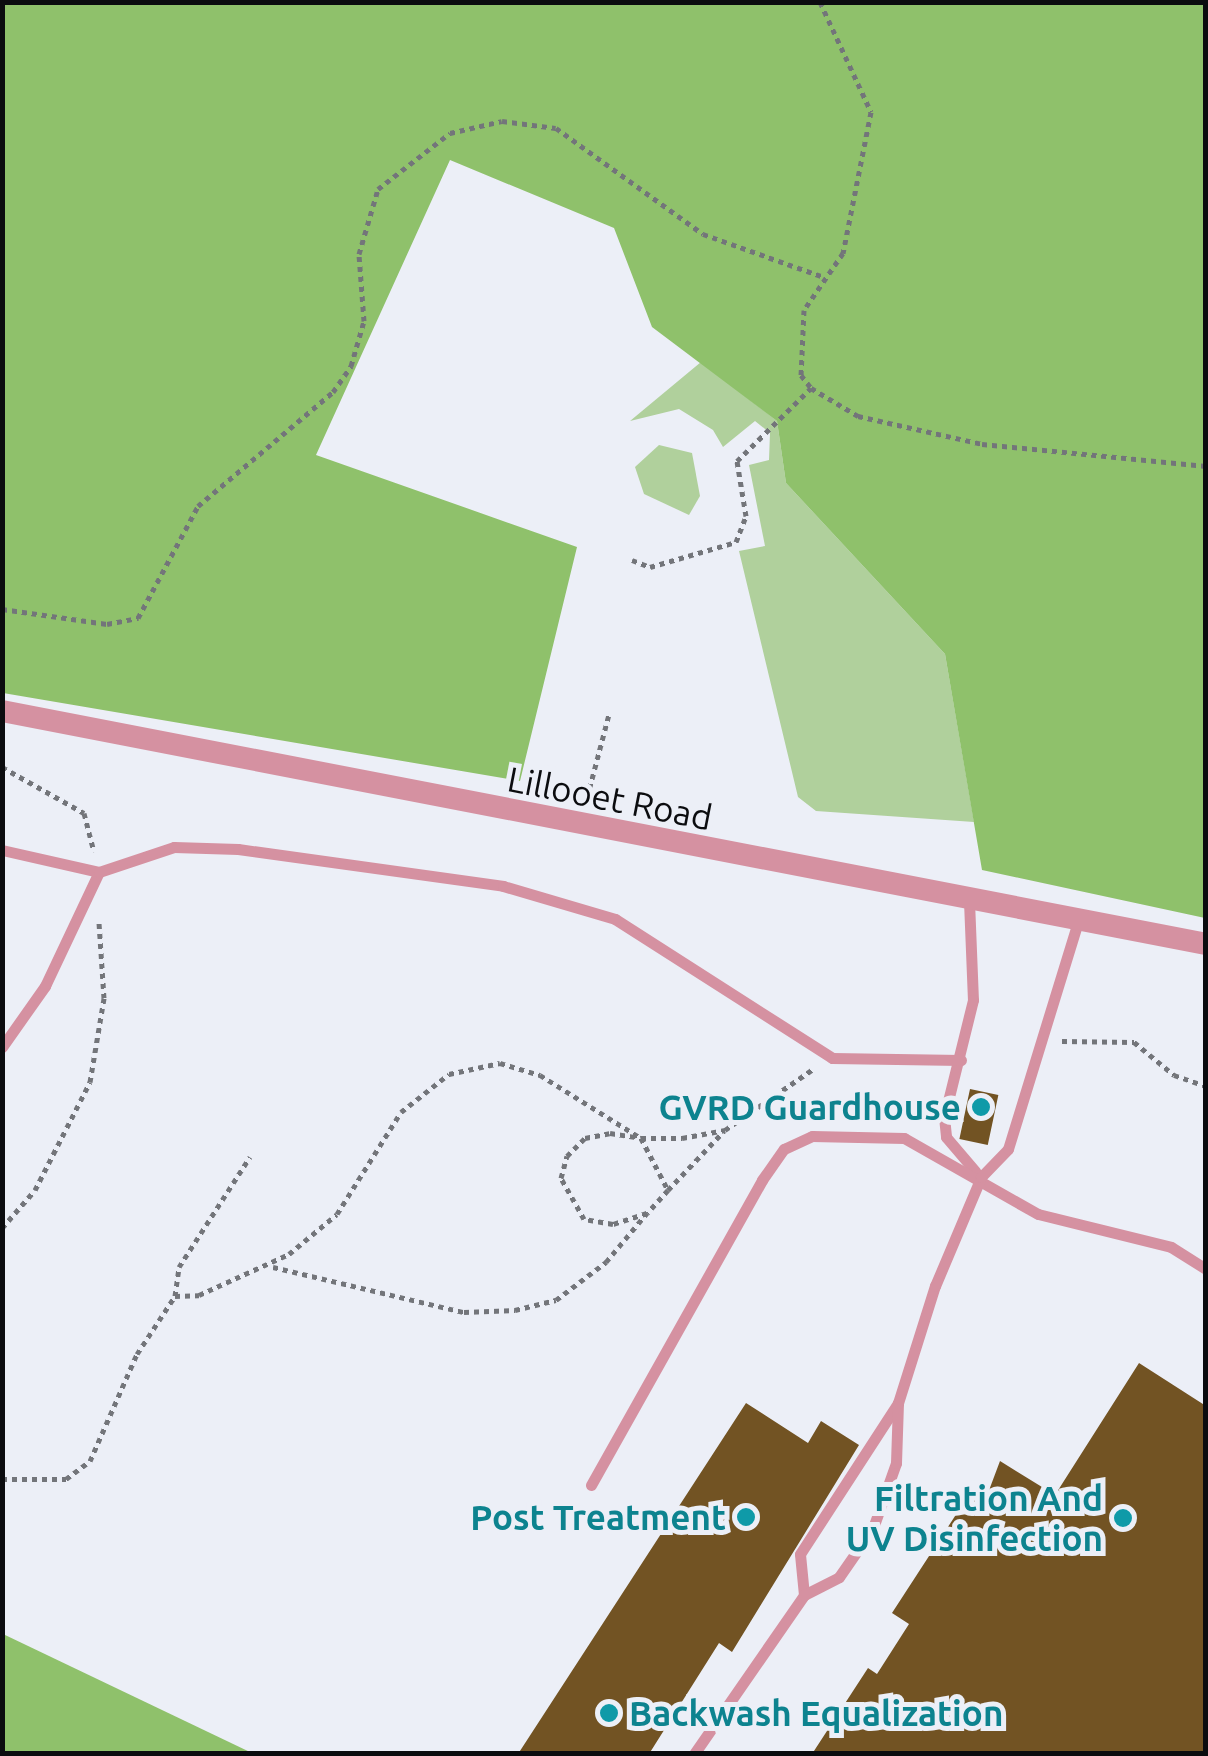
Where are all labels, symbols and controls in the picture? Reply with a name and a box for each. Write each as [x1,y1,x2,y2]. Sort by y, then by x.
street label: Lillooet Road [504,758,716,838]
place label: GVRD Guardhouse [659,1086,961,1128]
marker: GVRD Guardhouse [970,1096,992,1118]
place label: Filtration And UV Disinfection [846,1477,1103,1559]
place label: Post Treatment [470,1496,726,1538]
marker: Post Treatment [735,1506,757,1528]
marker: Filtration And UV Disinfection [1112,1507,1134,1529]
place label: Backwash Equalization [629,1692,1003,1734]
marker: Backwash Equalization [598,1702,620,1724]

